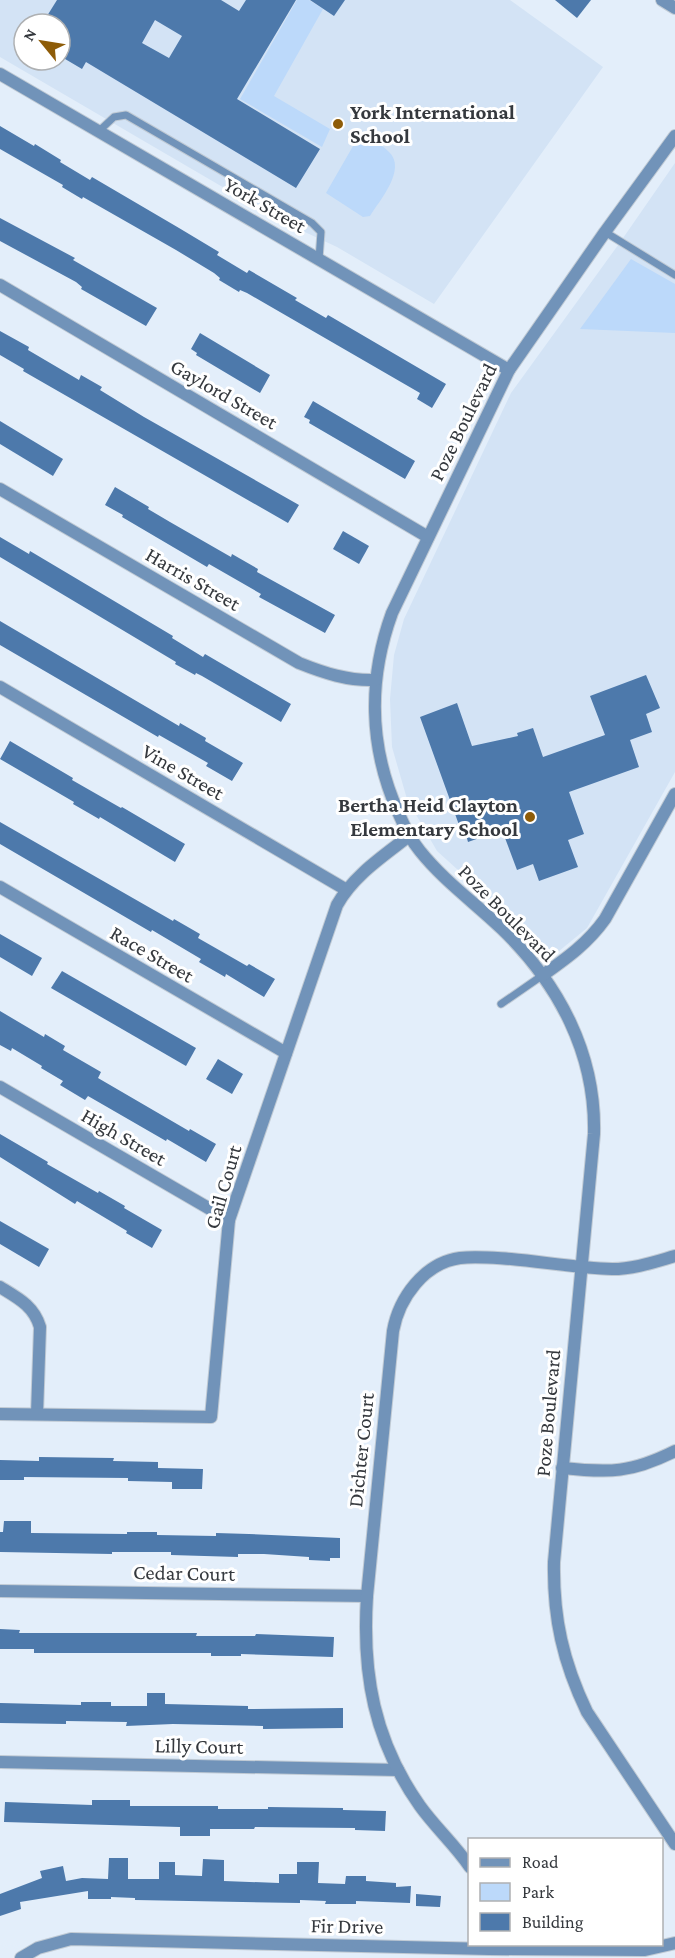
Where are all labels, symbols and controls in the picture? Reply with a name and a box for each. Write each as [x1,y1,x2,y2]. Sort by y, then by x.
north arrow [12,12,72,72]
text: N [19,26,40,44]
place label: York International School [350,100,515,148]
marker: York International School [331,117,345,131]
street label: York Street [220,172,311,239]
street label: Gaylord Street [166,354,283,435]
street label: Poze Boulevard [424,359,502,485]
street label: Harris Street [141,542,246,616]
street label: Vine Street [138,739,229,806]
place label: Bertha Heid Clayton Elementary School [338,793,518,841]
marker: Bertha Heid Clayton Elementary School [523,810,537,824]
street label: Poze Boulevard [453,859,561,967]
street label: Race Street [106,921,199,988]
street label: High Street [77,1103,172,1171]
street label: Gail Court [200,1141,247,1232]
street label: Poze Boulevard [530,1348,566,1478]
street label: Dichter Court [343,1390,379,1508]
street label: Cedar Court [133,1560,236,1586]
street label: Lilly Court [154,1733,245,1759]
legend [468,1838,663,1946]
text: Road [522,1852,559,1872]
text: Park [522,1882,554,1902]
text: Building [522,1912,584,1932]
street label: Fir Drive [310,1913,384,1939]

